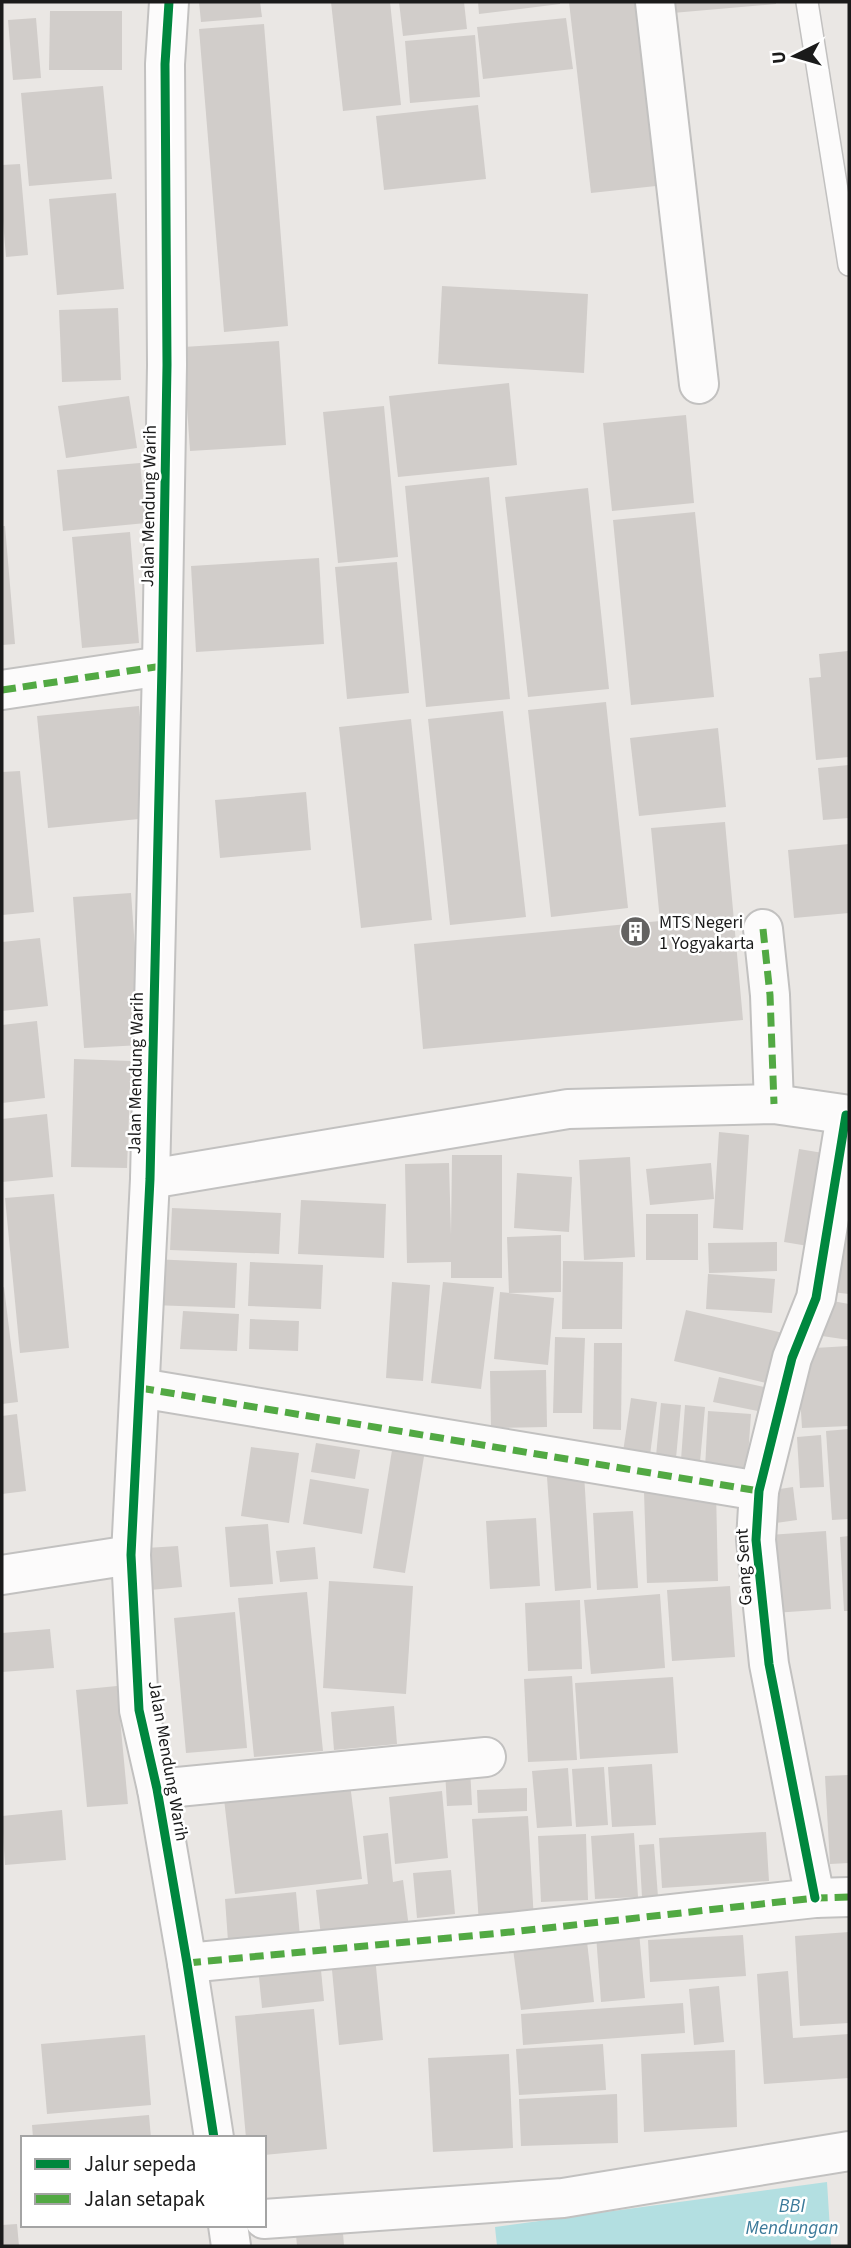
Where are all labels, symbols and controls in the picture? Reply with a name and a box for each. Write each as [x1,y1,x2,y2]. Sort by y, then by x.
north arrow [760,21,830,91]
text: U [766,50,794,65]
street label: Jalan Mendung Warih [135,425,163,587]
place label: MTS Negeri 1 Yogyakarta [659,910,754,956]
building icon: MTS Negeri 1 Yogyakarta [619,915,653,949]
street label: Jalan Mendung Warih [122,992,150,1154]
street label: Gang Sent [729,1528,759,1606]
street label: Jalan Mendung Warih [142,1679,194,1843]
legend [21,2136,266,2227]
text: Jalur sepeda [84,2149,196,2179]
text: Jalan setapak [84,2184,205,2214]
water label: BBI Mendungan [746,2193,838,2242]

